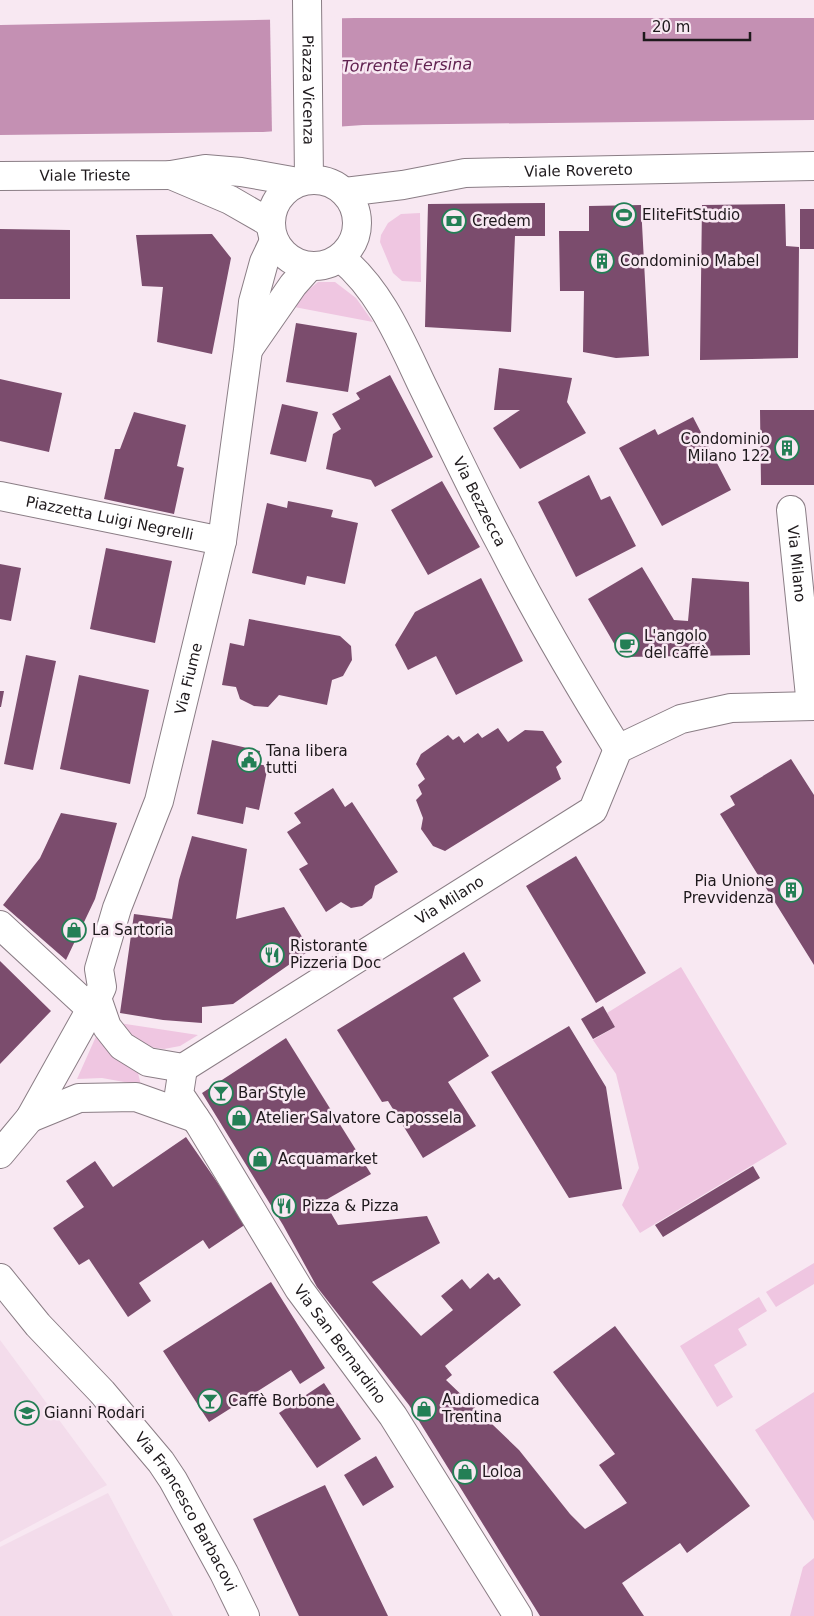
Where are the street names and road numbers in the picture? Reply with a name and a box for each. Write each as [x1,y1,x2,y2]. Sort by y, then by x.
street label: Piazza Vicenza [298,35,318,145]
street label: Viale Rovereto [524,161,633,181]
street label: Viale Trieste [39,166,131,185]
street label: Via Bezzecca [449,454,510,550]
street label: Piazzetta Luigi Negrelli [24,492,195,544]
street label: Via Milano [784,524,809,603]
street label: Via Fiume [171,641,206,716]
street label: Via Milano [412,872,487,928]
street label: Via San Bernardino [290,1281,390,1407]
street label: Via Francesco Barbacovi [131,1429,240,1594]

